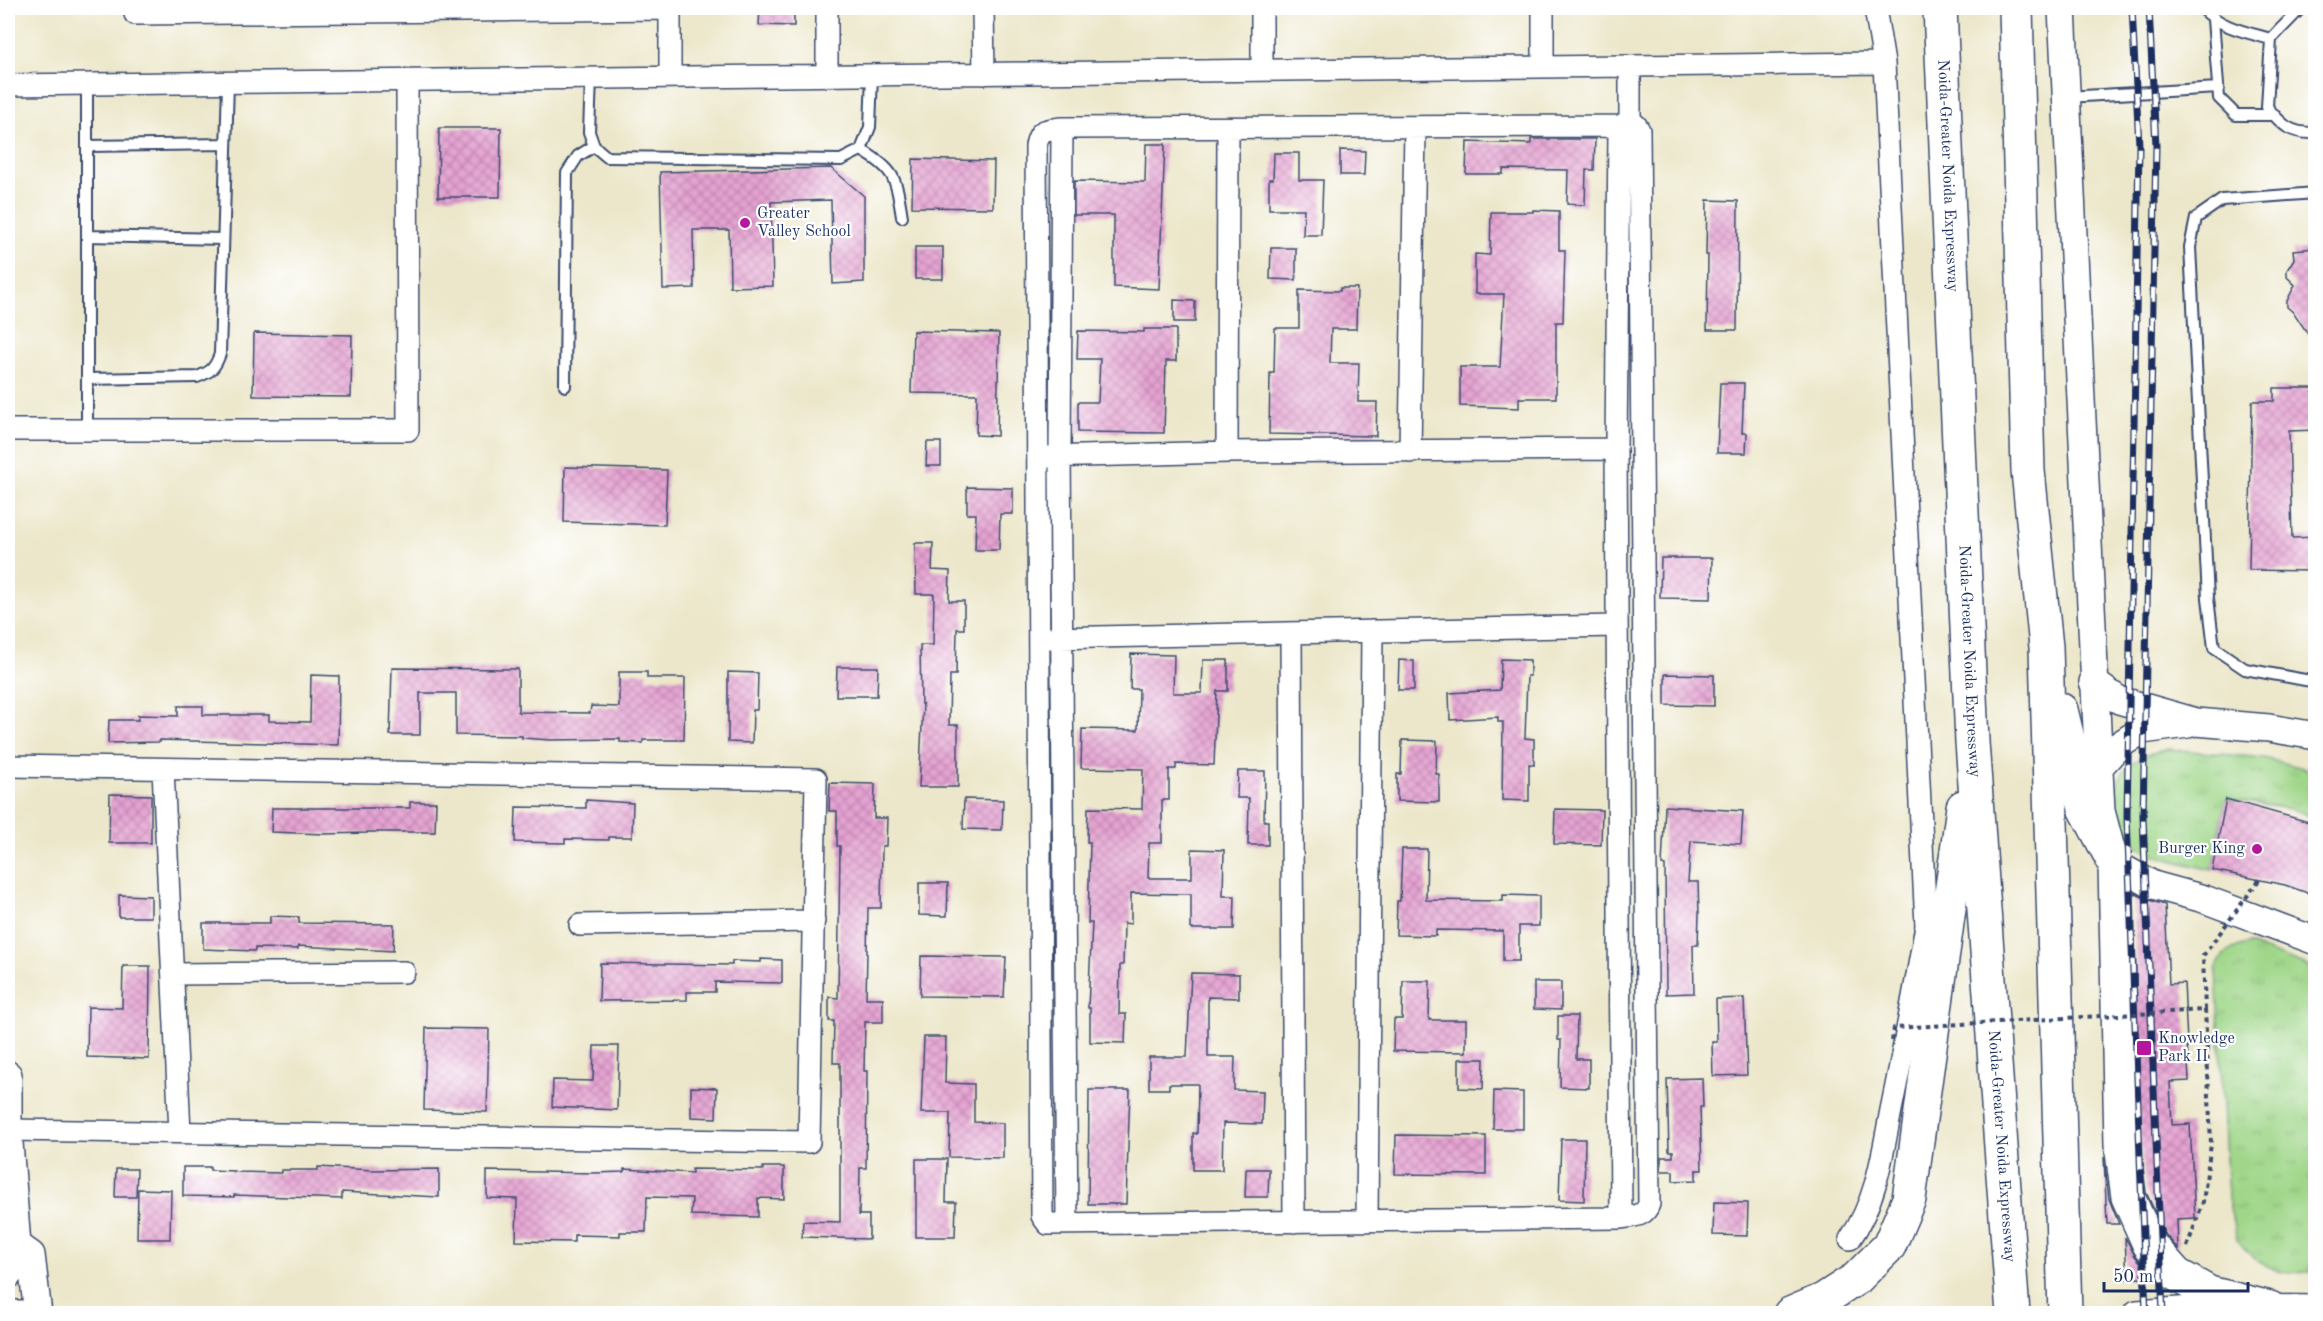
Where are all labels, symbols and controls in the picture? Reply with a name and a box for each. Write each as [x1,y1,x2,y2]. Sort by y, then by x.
street label: Noida-Greater Noida Expressway [1934,59,1960,293]
place label: Greater Valley School [757,206,851,240]
marker: Greater Valley School [738,216,752,230]
street label: Noida-Greater Noida Expressway [1955,545,1983,779]
place label: Burger King [2158,841,2245,857]
marker: Burger King [2250,842,2264,856]
street label: Noida-Greater Noida Expressway [1985,1029,2017,1264]
place label: Knowledge Park II [2158,1031,2235,1065]
marker: Knowledge Park II [2135,1039,2153,1057]
scale bar [2104,1255,2248,1293]
text: 50 m [2113,1268,2153,1286]

